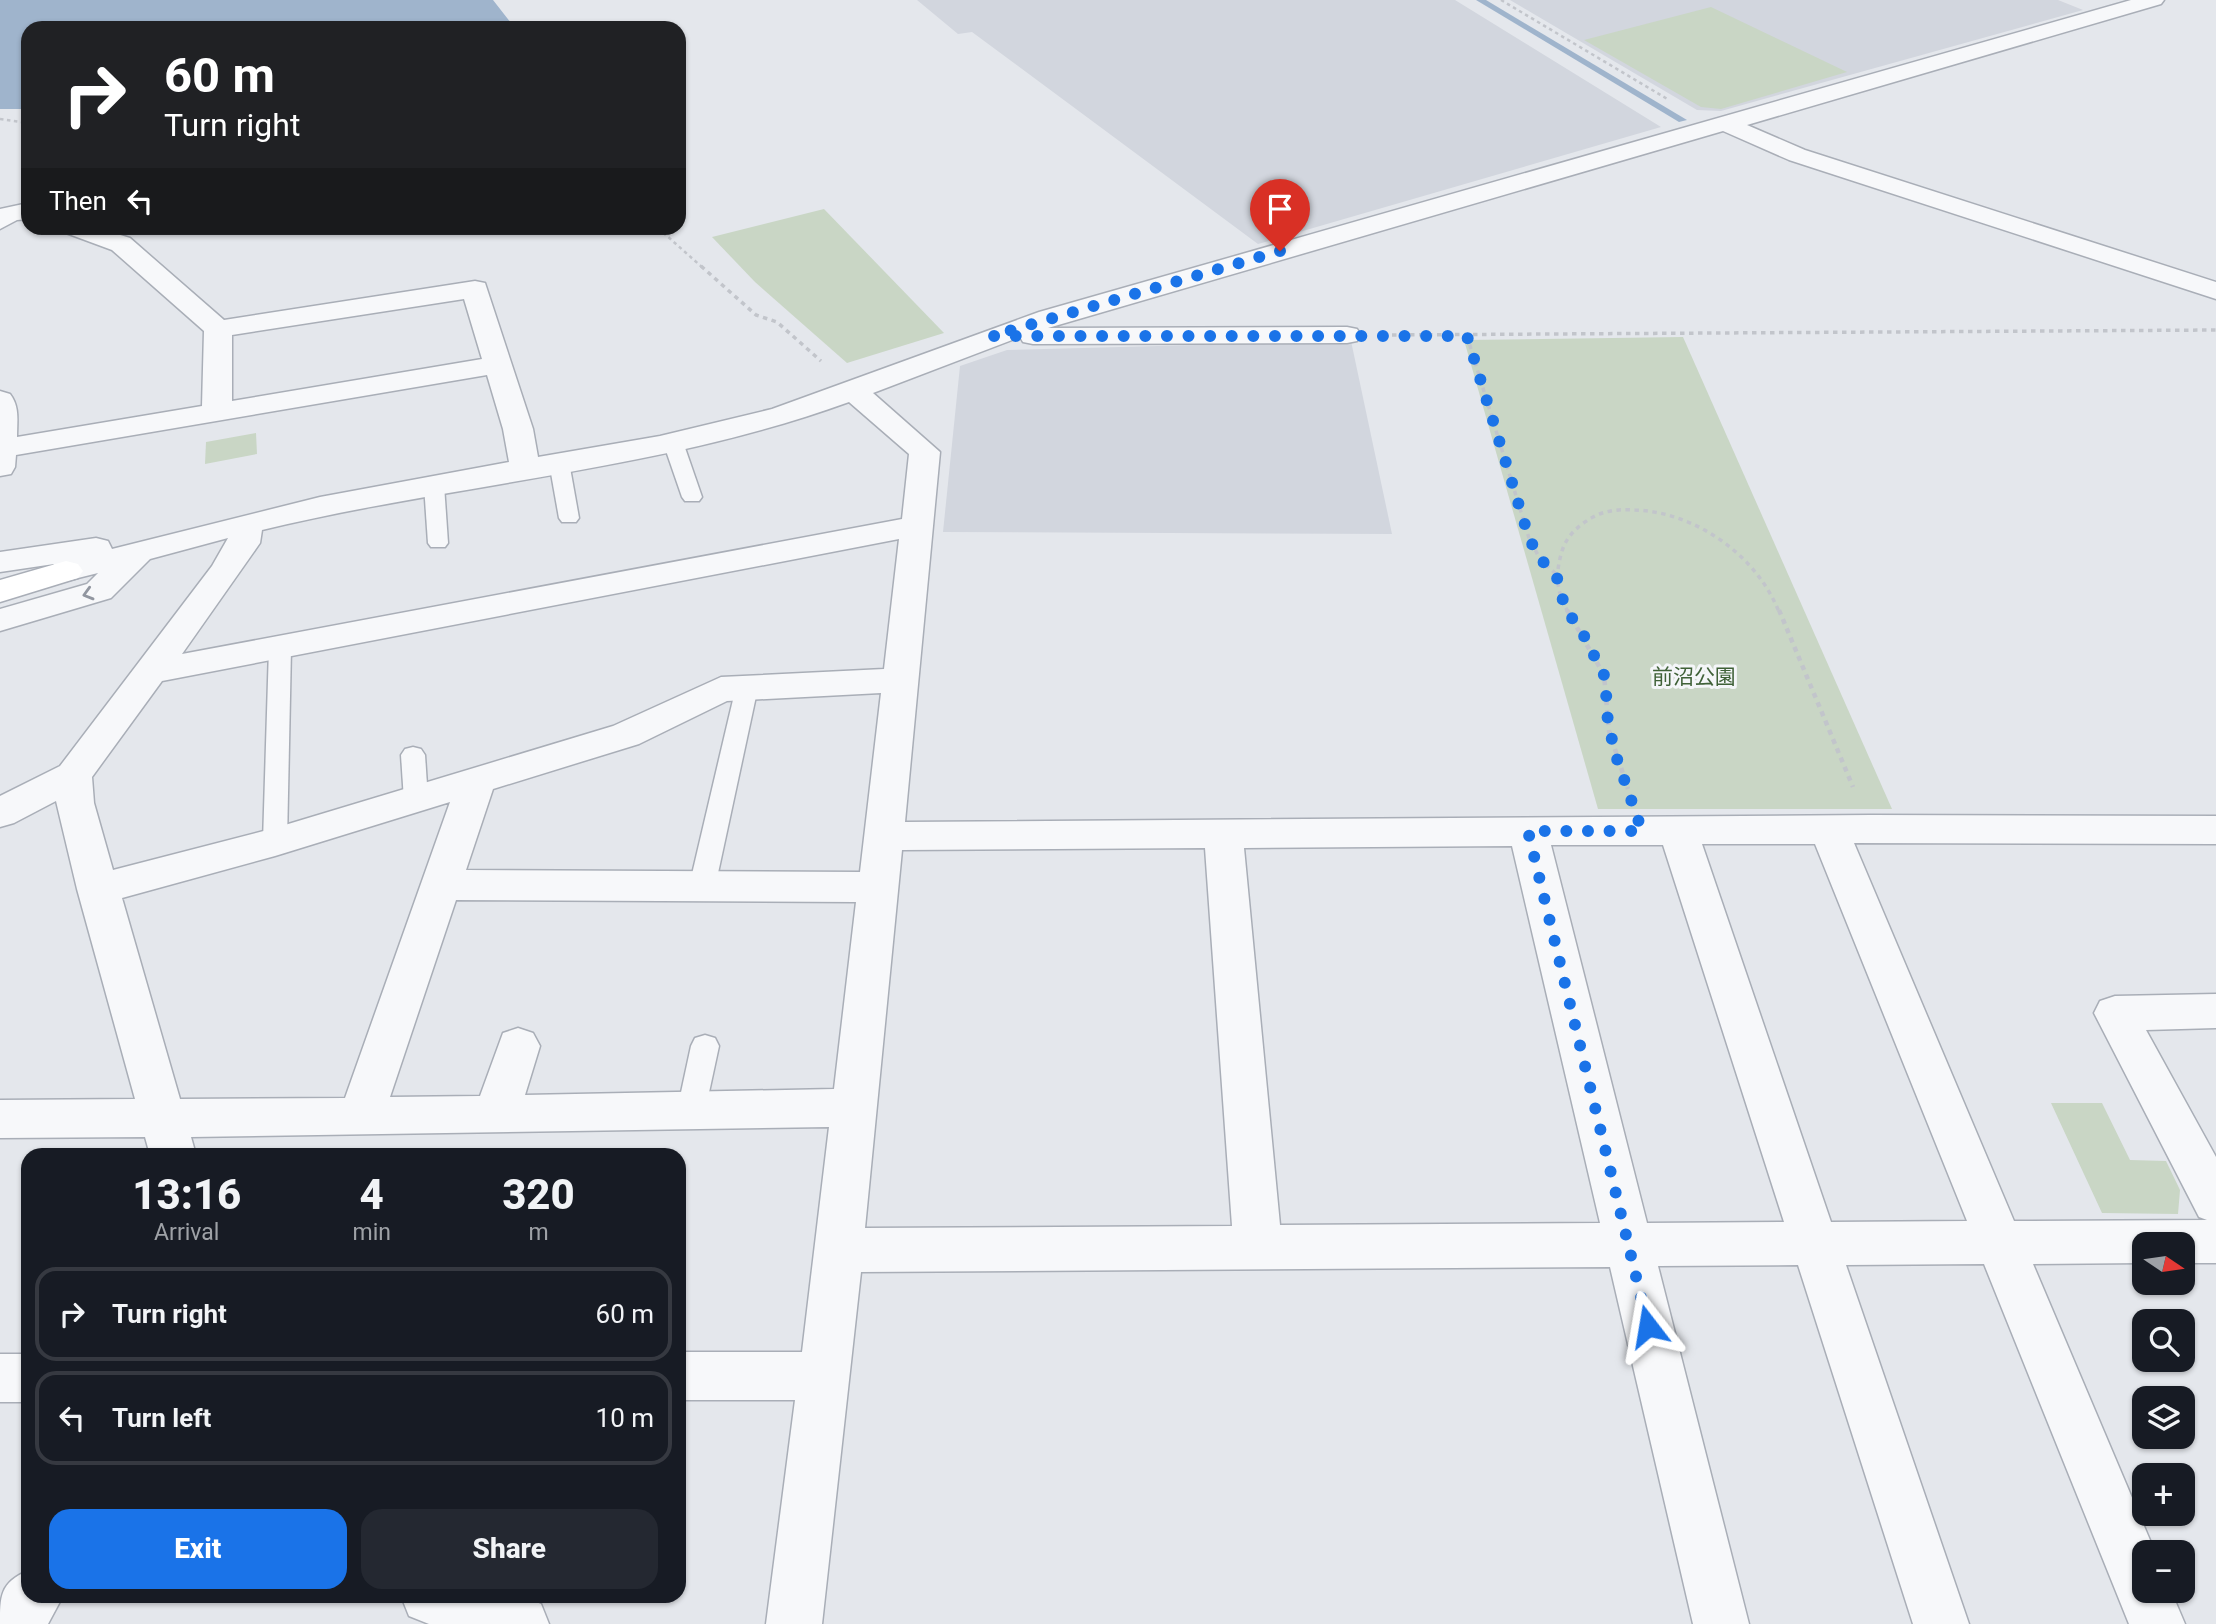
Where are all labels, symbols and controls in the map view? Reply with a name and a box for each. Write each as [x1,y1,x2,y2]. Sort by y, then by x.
text: 60 m [164,47,275,104]
icon: right [49,49,140,140]
text: Turn right [164,106,300,144]
pin [1250,179,1310,251]
icon: left [121,182,159,220]
text: Then [49,186,107,216]
icon: arrive [1261,190,1299,228]
one-way arrow [82,586,94,600]
park label: 前沼公園 [1652,665,1736,689]
text: 13:16 [132,1170,241,1219]
text: 4 [360,1170,384,1219]
text: 320 [502,1170,575,1219]
text: Arrival [154,1219,219,1246]
text: min [352,1219,391,1246]
text: m [528,1219,549,1246]
north arrow [2132,1232,2194,1295]
map controls [2132,1232,2195,1603]
position arrow [1611,1289,1685,1363]
icon: right [53,1295,91,1333]
text: Turn right [112,1299,227,1329]
text: 60 m [596,1299,654,1329]
button: search [2132,1309,2195,1372]
button: layers [2132,1386,2195,1449]
icon: left [53,1399,91,1437]
text: Turn left [112,1403,211,1433]
text: 10 m [596,1403,654,1433]
button: + [2132,1463,2195,1526]
button: Exit [49,1509,347,1589]
button: Share [361,1509,658,1589]
button: − [2132,1540,2195,1603]

